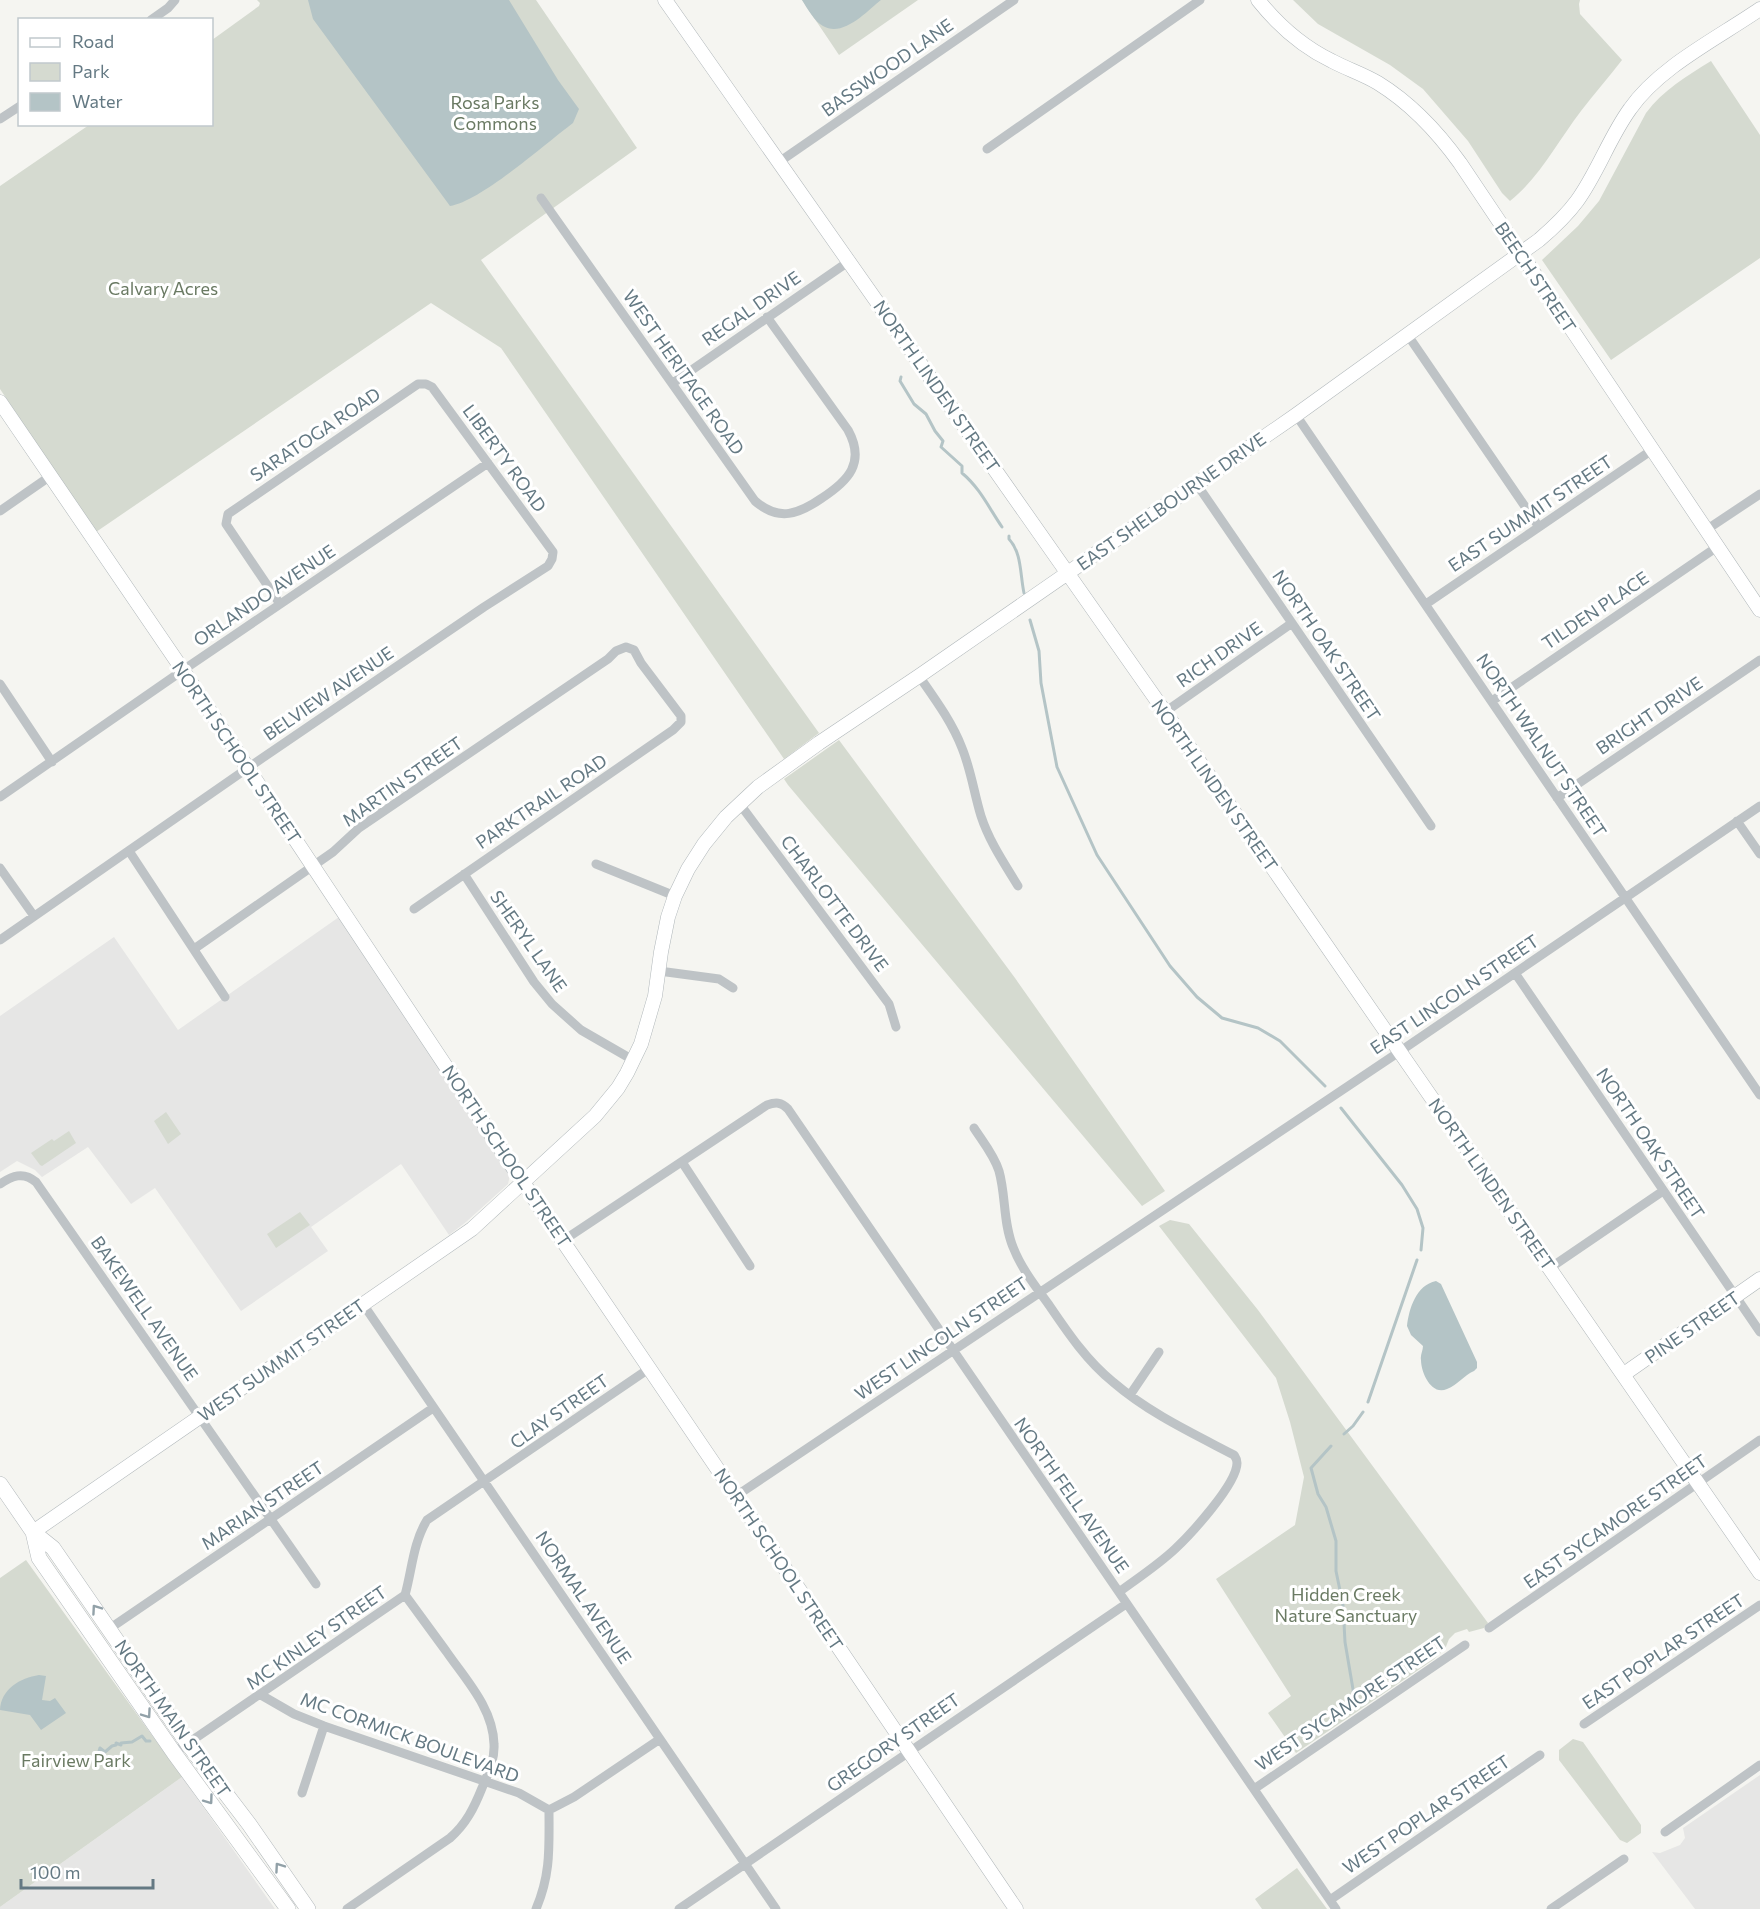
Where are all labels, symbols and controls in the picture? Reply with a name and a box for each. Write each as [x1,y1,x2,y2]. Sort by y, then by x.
street label: BASSWOOD LANE [817,13,957,121]
legend [18,18,213,126]
text: Road [72,30,114,52]
text: Park [72,60,110,82]
text: Water [72,90,123,112]
park label: Rosa Parks Commons [451,91,539,134]
street label: BEECH STREET [1491,217,1581,337]
street label: REGAL DRIVE [697,266,805,350]
park label: Calvary Acres [108,277,218,299]
street label: WEST HERITAGE ROAD [619,285,749,459]
street label: NORTH LINDEN STREET [869,296,1005,476]
street label: SARATOGA ROAD [246,382,384,486]
street label: LIBERTY ROAD [459,400,551,516]
street label: EAST SHELBOURNE DRIVE [1072,427,1270,575]
street label: EAST SUMMIT STREET [1444,450,1616,576]
street label: ORLANDO AVENUE [189,539,339,651]
street label: NORTH OAK STREET [1268,565,1386,725]
street label: TILDEN PLACE [1537,566,1653,654]
street label: RICH DRIVE [1172,616,1266,692]
street label: BELVIEW AVENUE [259,641,397,745]
street label: NORTH WALNUT STREET [1472,649,1612,841]
street label: NORTH SCHOOL STREET [168,657,306,847]
street label: BRIGHT DRIVE [1592,671,1706,759]
street label: NORTH LINDEN STREET [1147,695,1283,875]
street label: MARTIN STREET [338,731,466,831]
street label: PARKTRAIL ROAD [471,749,611,853]
street label: CHARLOTTE DRIVE [777,830,893,976]
street label: SHERYL LANE [486,886,572,996]
street label: EAST LINCOLN STREET [1366,929,1542,1059]
street label: NORTH SCHOOL STREET [438,1061,576,1251]
street label: NORTH OAK STREET [1592,1063,1710,1223]
street label: NORTH LINDEN STREET [1424,1094,1560,1274]
street label: BAKEWELL AVENUE [87,1231,203,1385]
street label: WEST LINCOLN STREET [850,1272,1032,1404]
street label: PINE STREET [1640,1286,1744,1368]
street label: WEST SUMMIT STREET [193,1294,369,1426]
street label: CLAY STREET [505,1369,613,1453]
street label: NORTH FELL AVENUE [1010,1413,1134,1577]
street label: EAST SYCAMORE STREET [1519,1449,1711,1593]
street label: MARIAN STREET [197,1456,327,1554]
street label: NORTH SCHOOL STREET [710,1464,848,1654]
street label: NORMAL AVENUE [531,1526,637,1668]
street label: MC KINLEY STREET [242,1580,390,1694]
park label: Hidden Creek Nature Sanctuary [1275,1583,1417,1626]
street label: EAST POPLAR STREET [1578,1589,1748,1713]
one-way arrow [92,1605,103,1616]
street label: WEST SYCAMORE STREET [1251,1631,1449,1775]
street label: NORTH MAIN STREET [110,1635,236,1801]
street label: MC CORMICK BOULEVARD [298,1687,522,1787]
street label: GREGORY STREET [822,1688,964,1796]
one-way arrow [140,1708,151,1719]
park label: Fairview Park [21,1749,131,1771]
street label: WEST POPLAR STREET [1338,1750,1514,1878]
one-way arrow [202,1794,213,1805]
scale bar [21,1852,153,1890]
text: 100 m [30,1861,80,1883]
one-way arrow [275,1862,286,1873]

